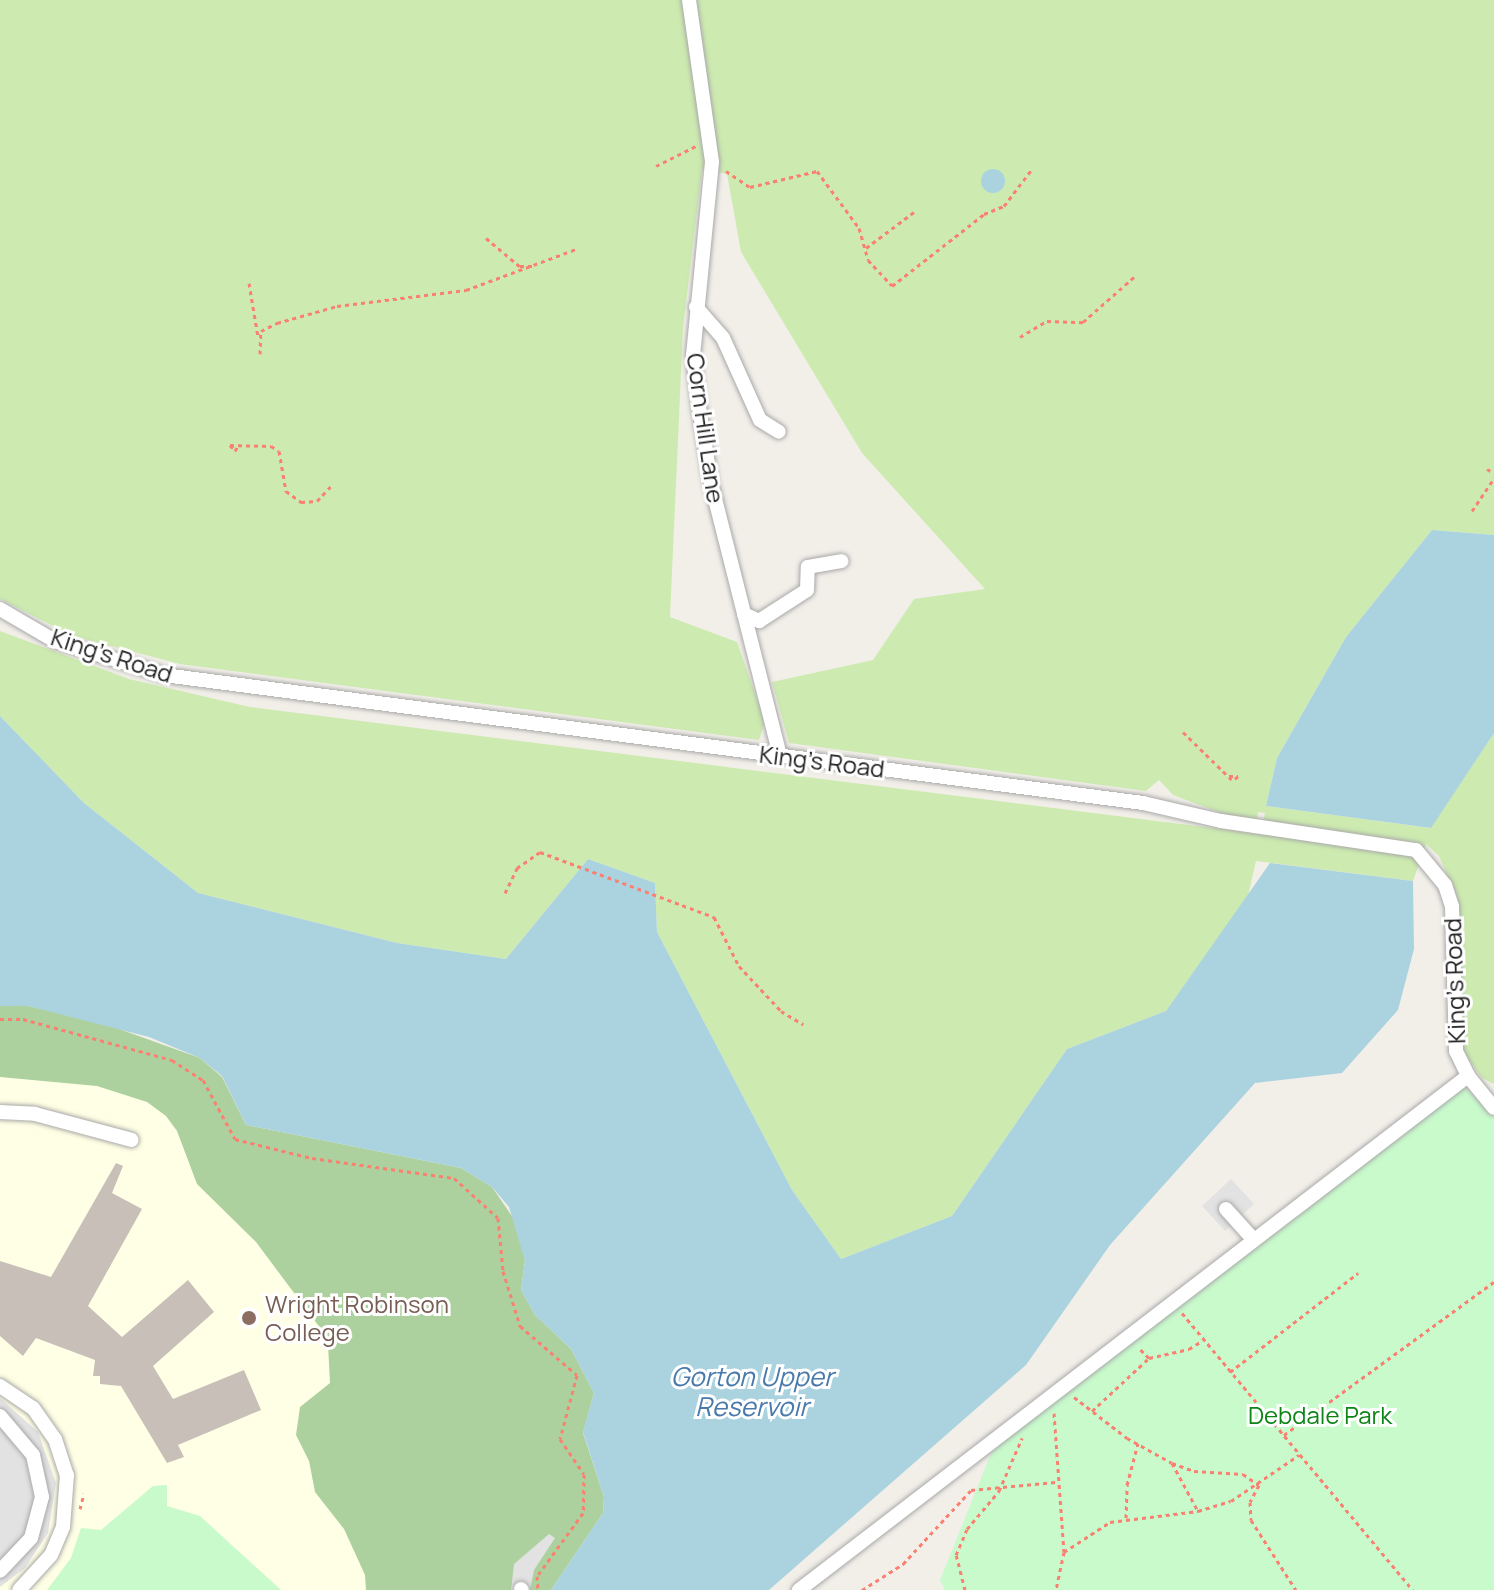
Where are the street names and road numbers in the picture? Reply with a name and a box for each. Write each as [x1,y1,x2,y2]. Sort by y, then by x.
street label: Corn Hill Lane [681,351,731,505]
street label: King's Road [48,622,176,688]
street label: King's Road [758,739,886,783]
street label: King's Road [1437,918,1471,1044]

